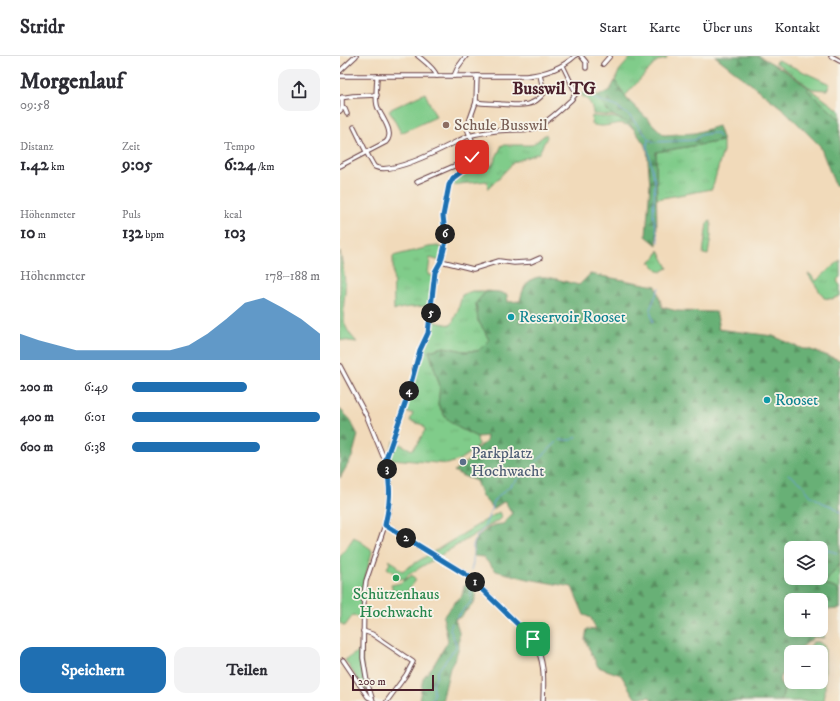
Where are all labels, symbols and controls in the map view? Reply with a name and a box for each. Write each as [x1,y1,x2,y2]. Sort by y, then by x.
text: Stridr [20,16,65,39]
text: Start [600,19,627,37]
text: Karte [649,19,680,37]
text: Über uns [702,19,752,37]
text: Kontakt [774,19,820,37]
text: Morgenlauf [20,68,124,95]
button: share [278,69,320,111]
district label: Busswil TG [512,78,596,100]
text: 09:58 [20,97,50,113]
place label: Schule Busswil [454,115,548,135]
marker: Schule Busswil [441,120,451,130]
text: Distanz [20,140,53,154]
text: Zeit [122,140,140,154]
text: Tempo [224,140,255,154]
pin [455,140,489,174]
icon: check [461,146,483,168]
text: 1.42 [20,154,49,176]
text: 9:05 [122,154,153,176]
text: 6:24 [224,154,255,176]
text: km [49,160,65,174]
text: /km [255,160,275,174]
text: Höhenmeter [20,208,75,222]
text: Puls [122,208,141,222]
text: kcal [224,208,242,222]
text: 10 [20,222,35,244]
text: 132 [122,222,143,244]
text: 103 [224,222,246,244]
pin: 6 [435,224,455,244]
text: 6 [442,227,448,241]
text: m [35,228,46,242]
text: bpm [143,228,164,242]
text: Höhenmeter [20,268,85,284]
text: 178–188 m [265,268,320,284]
pin: 5 [421,303,441,323]
text: 5 [428,306,434,320]
place label: Reservoir Rooset [519,307,626,327]
marker: Reservoir Rooset [506,312,516,322]
text: 200 m [20,379,53,395]
text: 6:49 [84,379,108,395]
pin: 4 [399,381,419,401]
text: 4 [406,384,412,398]
place label: Rooset [775,390,818,410]
marker: Rooset [762,395,772,405]
text: 400 m [20,409,54,425]
text: 6:01 [84,409,106,425]
text: 600 m [20,439,53,455]
text: 6:38 [84,439,106,455]
place label: Parkplatz Hochwacht [471,443,544,481]
marker: Parkplatz Hochwacht [458,457,468,467]
pin: 3 [377,459,397,479]
text: 3 [385,462,389,476]
pin: 2 [396,528,416,548]
text: 2 [403,531,409,545]
map controls [784,541,828,689]
button: layers [784,541,828,585]
pin: 1 [465,572,485,592]
marker: Schützenhaus Hochwacht [391,573,401,583]
text: 1 [473,575,477,589]
place label: Schützenhaus Hochwacht [353,584,439,622]
button: + [784,593,828,637]
pin [516,622,550,656]
icon: arrive [522,628,544,650]
button: − [784,645,828,689]
button: Speichern [20,647,166,693]
button: Teilen [174,647,320,693]
scale bar [352,673,434,692]
text: 200 m [358,675,386,689]

